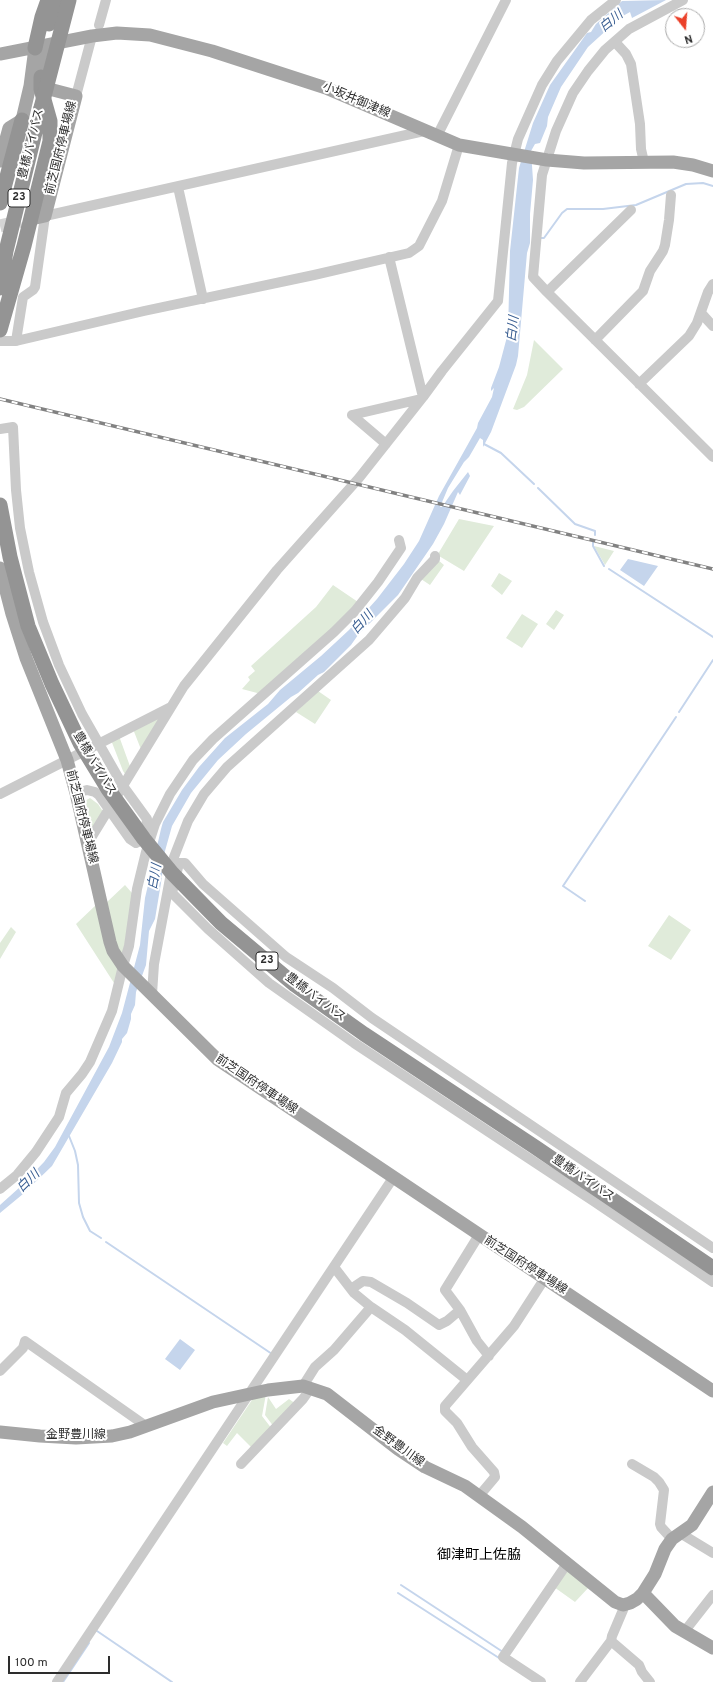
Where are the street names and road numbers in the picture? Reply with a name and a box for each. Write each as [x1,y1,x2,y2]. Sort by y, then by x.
street label: 小坂井御津線 [320,80,392,122]
street label: 前芝国府停車場線 [43,100,81,196]
street label: 豊橋バイパス [16,107,48,181]
road number: 23 [8,189,30,207]
street label: 豊橋バイパス [69,729,119,799]
street label: 前芝国府停車場線 [62,769,100,865]
road number: 23 [256,952,278,970]
street label: 豊橋バイパス [282,971,348,1025]
street label: 前芝国府停車場線 [212,1052,300,1118]
street label: 豊橋バイパス [549,1153,617,1205]
street label: 前芝国府停車場線 [481,1234,569,1298]
street label: 金野豊川線 [369,1424,427,1470]
street label: 金野豊川線 [46,1429,106,1443]

